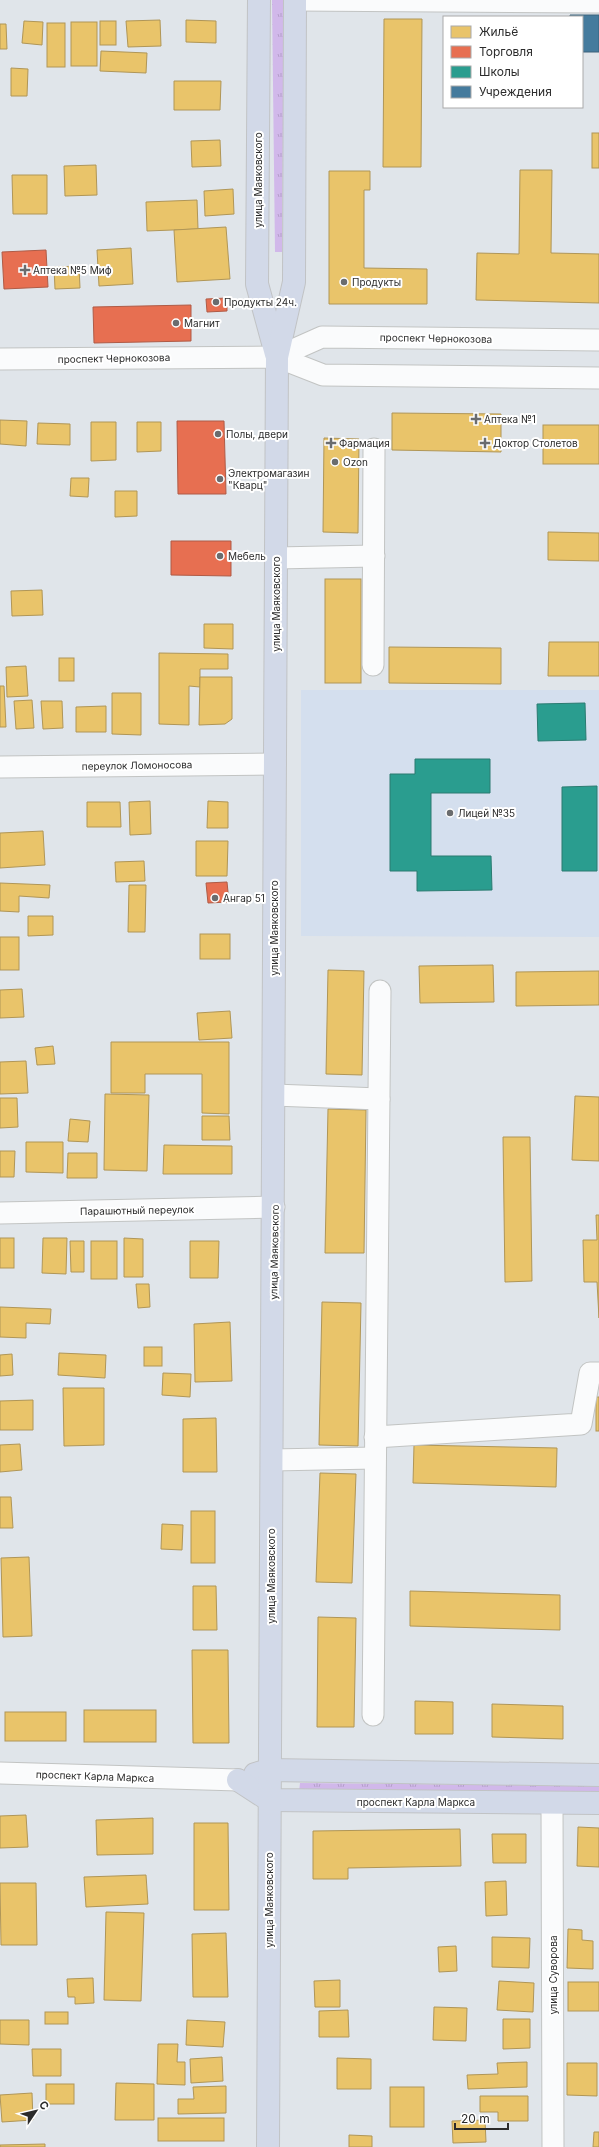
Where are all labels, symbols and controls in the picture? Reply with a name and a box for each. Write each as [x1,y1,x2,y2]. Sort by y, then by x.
legend [443,16,583,108]
text: Жильё [479,24,518,39]
text: Торговля [479,44,533,59]
text: Школы [479,64,520,79]
text: Учреждения [479,84,552,99]
street label: улица Маяковского [252,132,264,228]
place label: Аптека №5 Миф [33,264,112,276]
marker: Аптека №5 Миф [20,265,30,275]
place label: Продукты [352,276,401,288]
marker: Продукты [339,277,349,287]
place label: Продукты 24ч. [224,296,297,308]
marker: Продукты 24ч. [211,297,221,307]
place label: Магнит [184,317,220,329]
marker: Магнит [171,318,181,328]
street label: проспект Чернокозова [380,331,492,345]
street label: проспект Чернокозова [58,351,170,365]
place label: Аптека №1 [484,413,536,425]
marker: Аптека №1 [471,414,481,424]
place label: Полы, двери [226,428,288,440]
marker: Полы, двери [213,429,223,439]
place label: Фармация [339,437,390,449]
place label: Доктор Столетов [493,437,578,449]
marker: Фармация [326,438,336,448]
marker: Доктор Столетов [480,438,490,448]
place label: Ozon [343,456,368,468]
marker: Ozon [330,457,340,467]
place label: Электромагазин "Кварц" [228,467,309,491]
marker: Электромагазин "Кварц" [215,474,225,484]
place label: Мебель [228,550,266,562]
marker: Мебель [215,551,225,561]
street label: улица Маяковского [270,556,282,652]
street label: переулок Ломоносова [82,758,192,772]
place label: Лицей №35 [458,807,515,819]
marker: Лицей №35 [445,808,455,818]
street label: улица Маяковского [268,880,280,976]
place label: Ангар 51 [223,892,265,904]
marker: Ангар 51 [210,893,220,903]
street label: Парашютный переулок [80,1203,195,1217]
street label: улица Маяковского [267,1204,281,1300]
street label: улица Маяковского [265,1528,277,1624]
street label: проспект Карла Маркса [36,1768,154,1784]
street label: проспект Карла Маркса [357,1796,475,1808]
street label: улица Маяковского [263,1852,275,1948]
street label: улица Суворова [547,1935,559,2015]
north arrow [16,2091,56,2131]
text: С [36,2098,52,2113]
scale bar [455,2105,508,2131]
text: 20 m [461,2111,490,2126]

